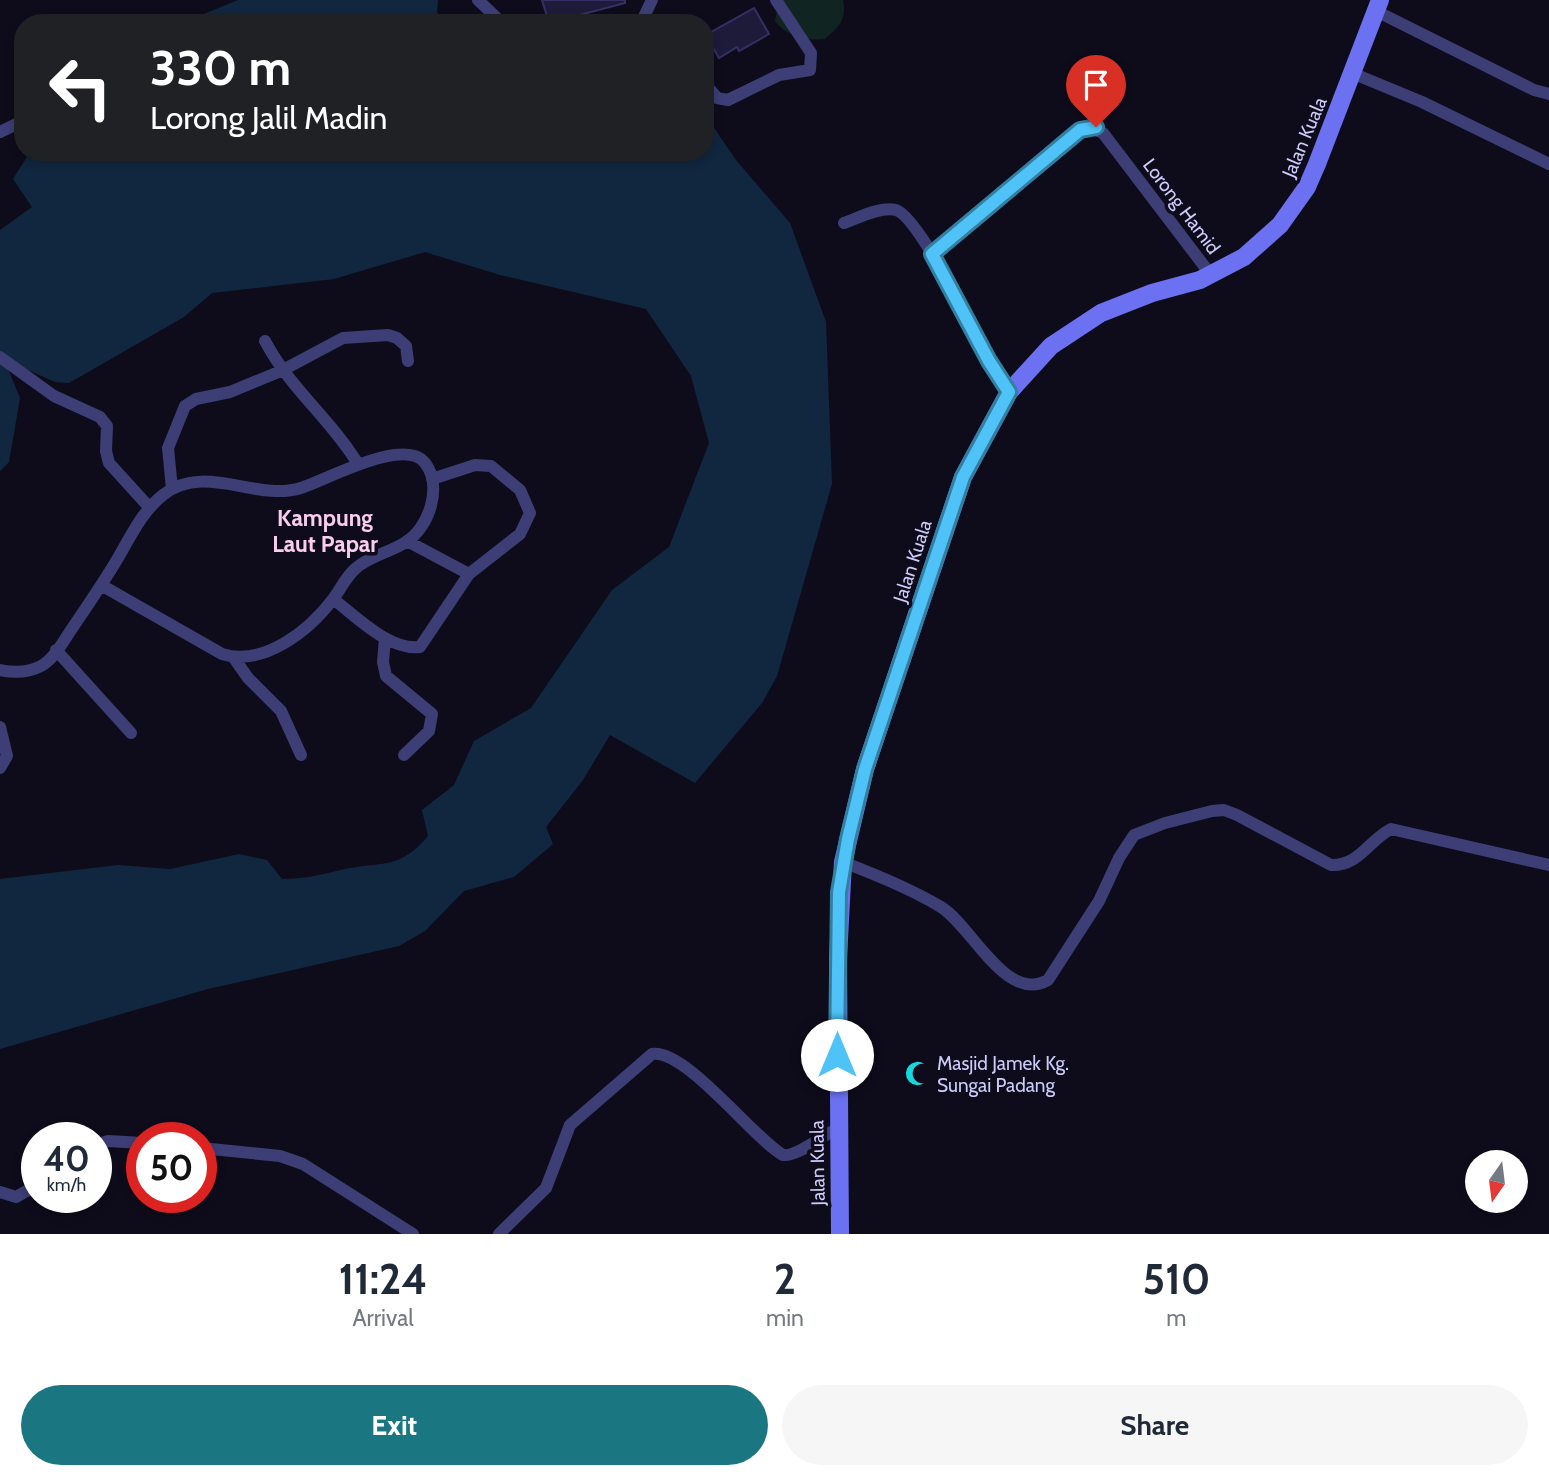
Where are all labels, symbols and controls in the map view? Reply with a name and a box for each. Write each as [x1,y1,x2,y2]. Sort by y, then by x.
text: 330 m [150,38,291,97]
icon: left [35,42,126,133]
pin [1066,55,1126,127]
icon: arrive [1077,66,1115,104]
street label: Jalan Kuala [1277,93,1332,182]
text: Lorong Jalil Madin [150,98,388,137]
street label: Lorong Hamid [1138,154,1225,259]
district label: Kampung Laut Papar [272,504,378,558]
street label: Jalan Kuala [888,517,937,606]
position arrow [800,1018,874,1092]
place label: Masjid Jamek Kg. Sungai Padang [937,1052,1069,1097]
mosque icon: Masjid Jamek Kg. Sungai Padang [903,1060,931,1088]
street label: Jalan Kuala [805,1120,830,1207]
speed limit sign: 50 [126,1122,217,1213]
text: 40 [43,1137,90,1180]
north arrow [1465,1150,1528,1213]
map controls [1465,1150,1528,1213]
text: km/h [47,1174,86,1196]
text: 11:24 [339,1253,427,1305]
text: 2 [774,1253,796,1305]
text: 510 [1143,1253,1210,1305]
text: Arrival [352,1304,414,1332]
text: min [766,1304,804,1332]
text: m [1166,1304,1187,1332]
button: Exit [21,1385,768,1465]
button: Share [782,1385,1528,1465]

